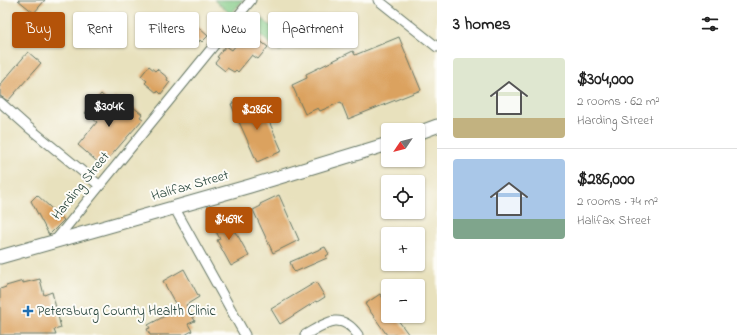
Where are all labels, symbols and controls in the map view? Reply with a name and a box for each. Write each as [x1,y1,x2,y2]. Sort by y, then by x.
chip: Buy [12,12,65,48]
chip: Rent [73,12,127,48]
chip: Filters [135,12,199,48]
chip: New [207,12,260,48]
chip: Apartment [268,12,358,48]
text: 3 homes [453,12,511,37]
icon: filters [699,13,721,35]
text: $304,000 [577,67,634,92]
icon: home [485,74,533,122]
text: 2 rooms · 62 m² [577,92,660,111]
pin: $304K [81,94,137,128]
text: $304K [94,97,124,116]
pin: $286K [229,97,285,131]
text: $286K [241,100,273,119]
text: Harding Street [577,111,654,130]
north arrow [381,123,425,167]
map controls [381,123,425,323]
street label: Harding Street [47,147,116,225]
street label: Halifax Street [149,165,231,207]
text: $286,000 [577,167,635,192]
button: locate [381,175,425,219]
icon: home [485,175,533,223]
text: 2 rooms · 74 m² [577,192,658,211]
pin: $469K [201,207,257,241]
text: $469K [214,210,244,229]
text: Halifax Street [577,211,651,230]
button: + [381,227,425,271]
button: − [381,279,425,323]
place label: Petersburg County Health Clinic [37,301,216,323]
marker: Petersburg County Health Clinic [22,305,34,317]

